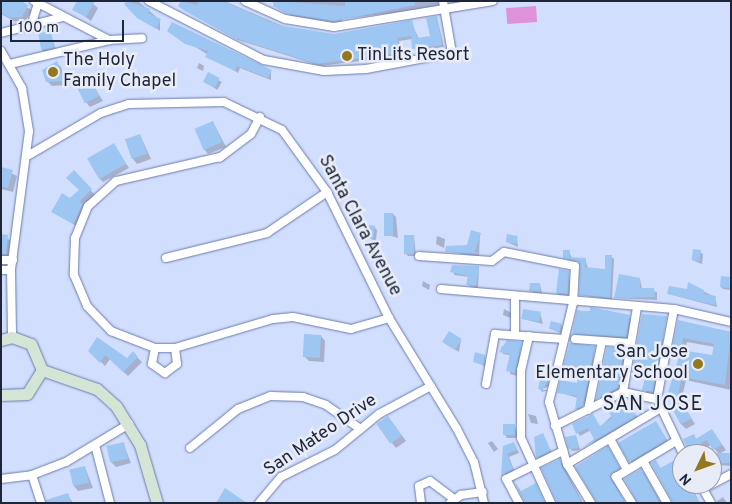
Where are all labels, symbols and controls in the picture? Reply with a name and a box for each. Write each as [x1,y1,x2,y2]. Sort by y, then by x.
scale bar [12,10,126,42]
text: 100 m [18,19,59,38]
place label: TinLits Resort [357,45,469,67]
marker: TinLits Resort [341,50,353,62]
place label: The Holy Family Chapel [63,51,176,94]
marker: The Holy Family Chapel [47,66,59,78]
street label: Santa Clara Avenue [313,152,405,300]
place label: San Jose Elementary School [535,343,688,386]
marker: San Jose Elementary School [692,358,704,370]
street label: San Mateo Drive [260,390,382,482]
district label: SAN JOSE [602,393,704,417]
north arrow [672,444,722,494]
text: N [677,469,696,488]

